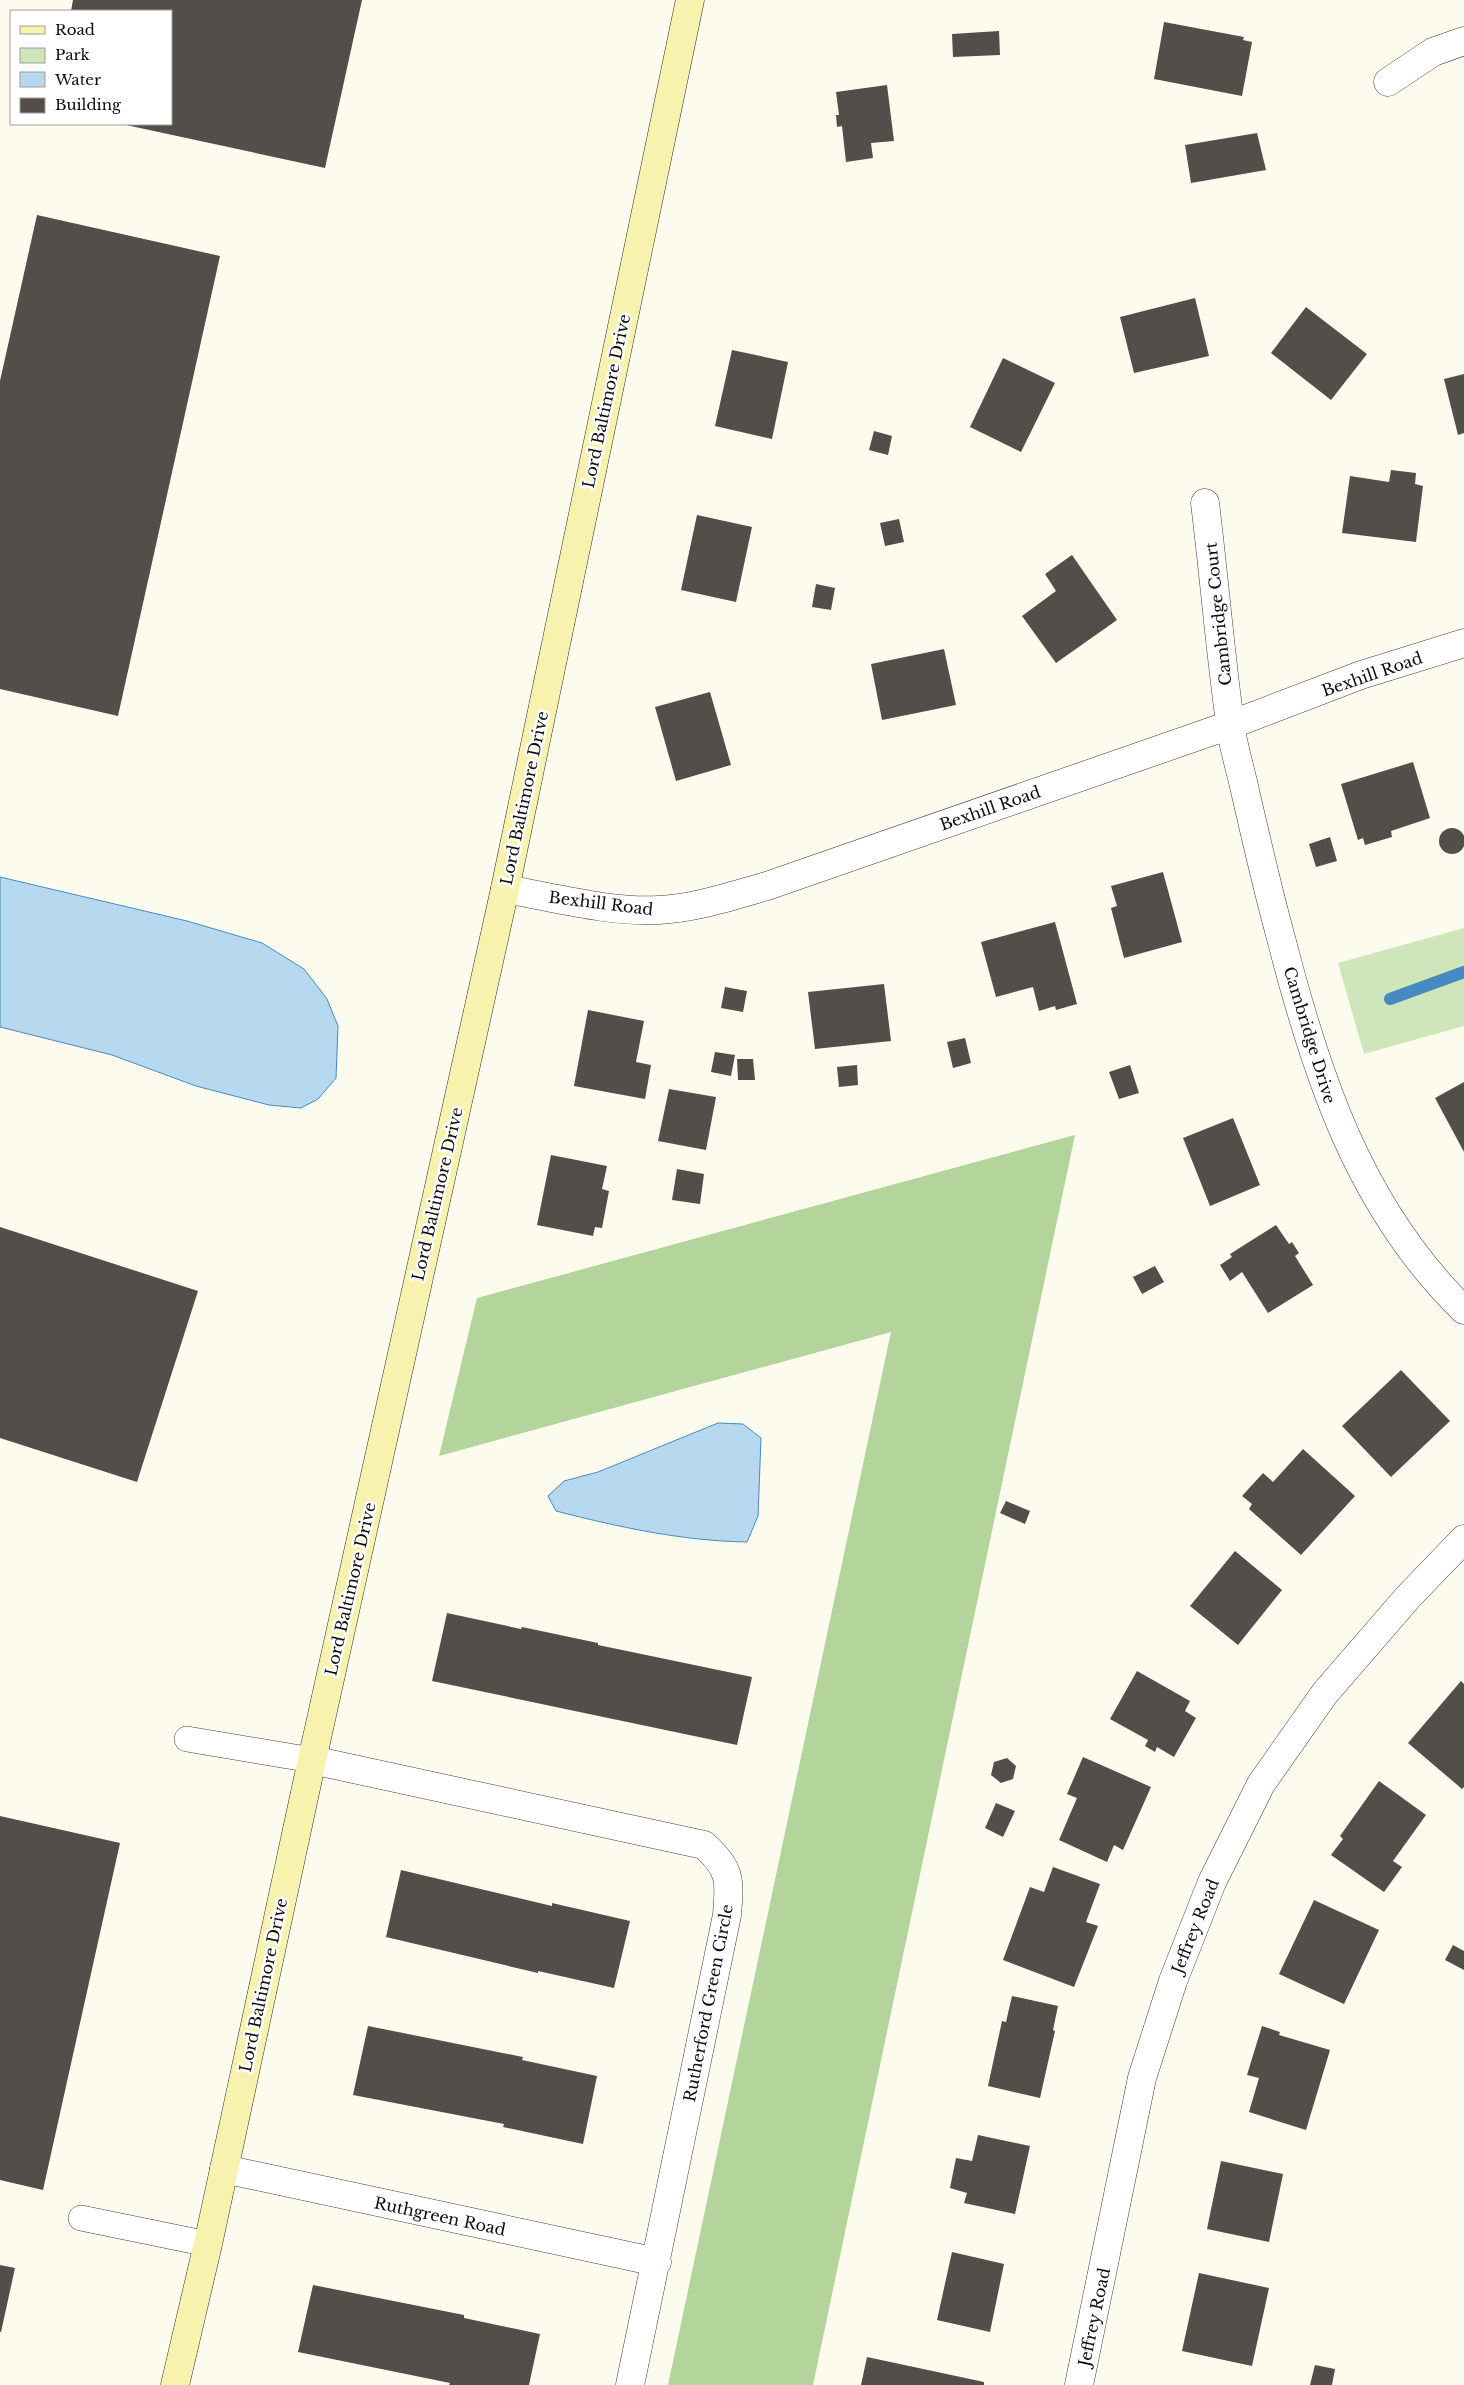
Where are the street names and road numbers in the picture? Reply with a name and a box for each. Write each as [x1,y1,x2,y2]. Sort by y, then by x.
street label: Lord Baltimore Drive [578,312,634,490]
street label: Cambridge Court [1201,541,1235,687]
street label: Bexhill Road [1319,647,1425,701]
street label: Lord Baltimore Drive [496,709,552,887]
street label: Bexhill Road [937,781,1043,835]
street label: Bexhill Road [548,887,655,919]
street label: Cambridge Drive [1280,964,1340,1106]
street label: Lord Baltimore Drive [407,1105,467,1283]
street label: Lord Baltimore Drive [320,1500,380,1678]
street label: Jeffrey Road [1166,1876,1223,1978]
street label: Lord Baltimore Drive [235,1896,291,2074]
street label: Rutherford Green Circle [679,1902,737,2104]
street label: Ruthgreen Road [372,2192,508,2240]
street label: Jeffrey Road [1073,2266,1114,2370]

